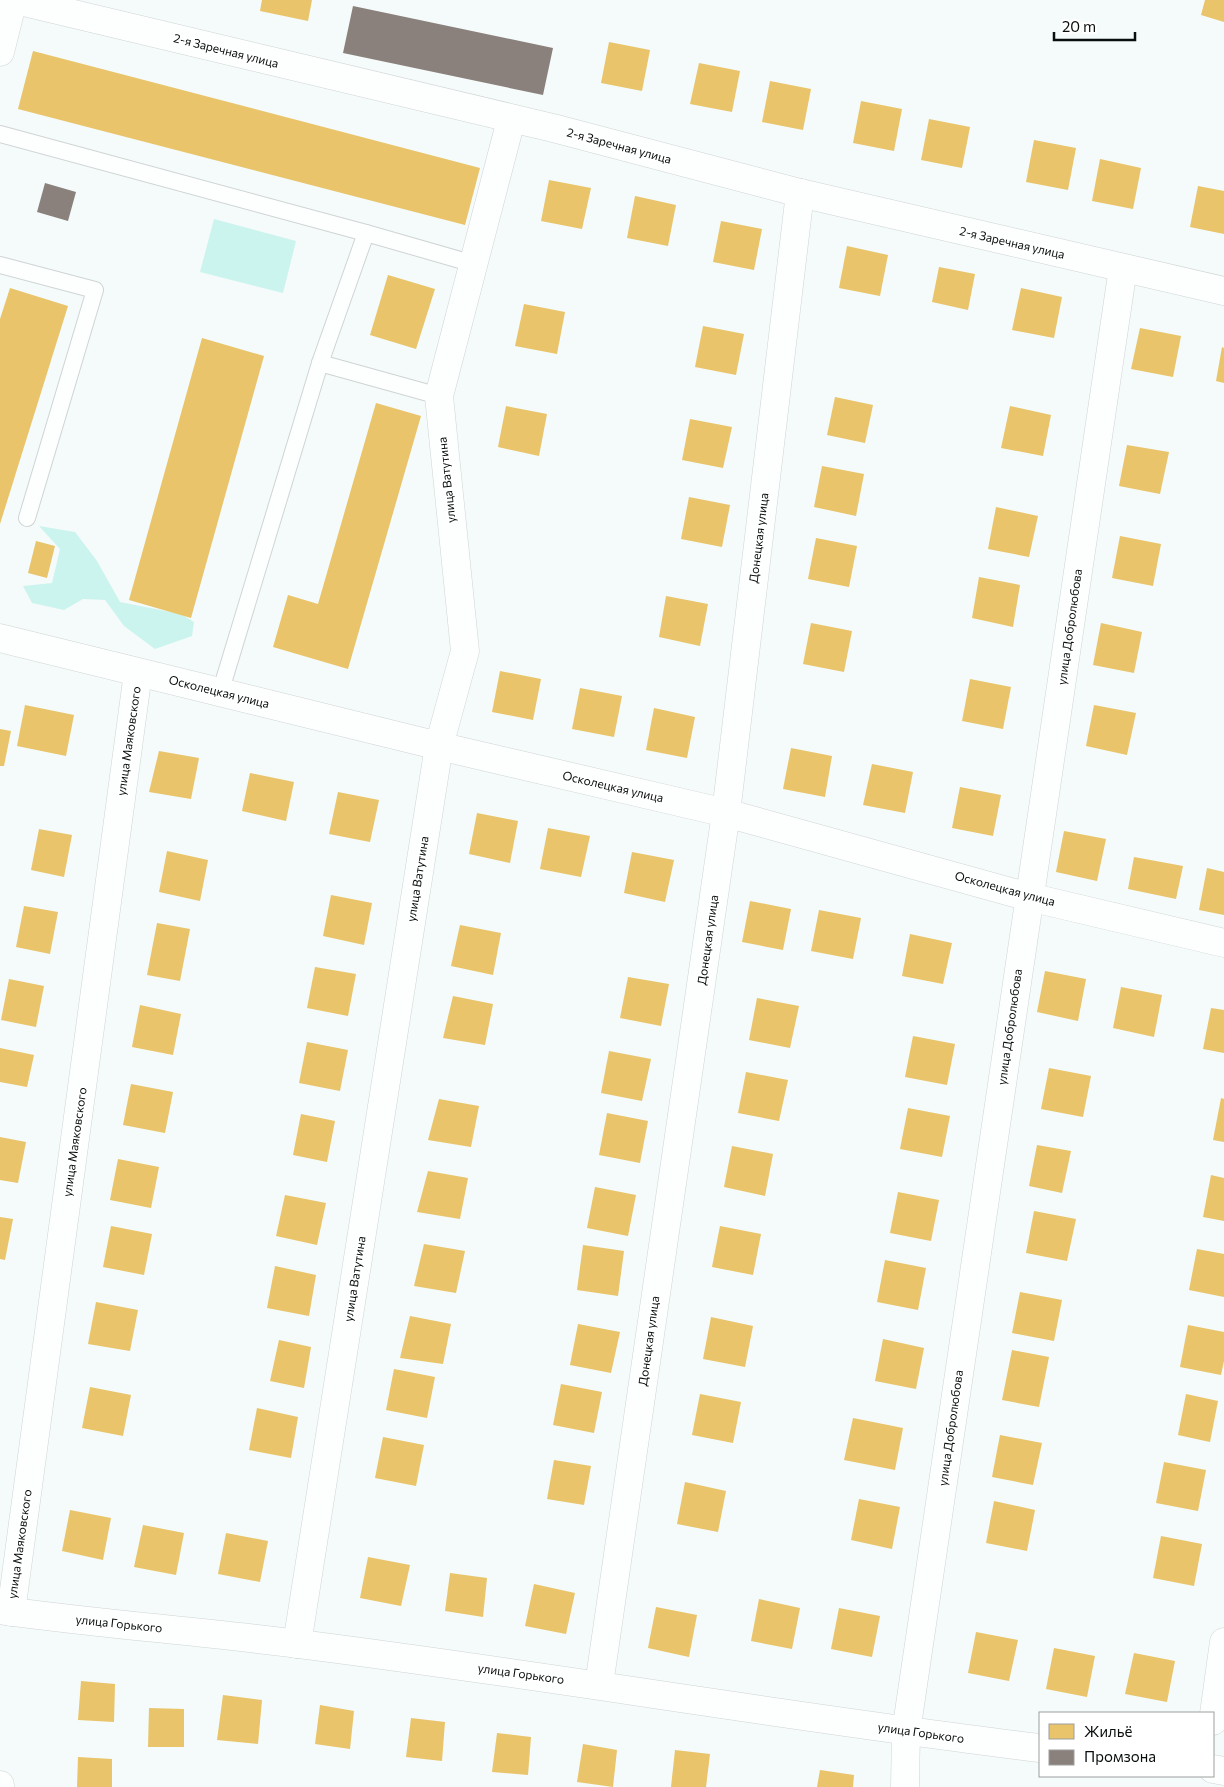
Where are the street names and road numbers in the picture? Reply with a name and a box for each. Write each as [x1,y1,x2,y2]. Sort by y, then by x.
street label: 2-я Заречная улица [172,30,280,70]
street label: 2-я Заречная улица [565,124,673,166]
street label: 2-я Заречная улица [958,223,1066,261]
street label: улица Ватутина [435,436,457,524]
street label: Донецкая улица [746,492,770,584]
street label: улица Добролюбова [1054,568,1084,686]
street label: Осколецкая улица [167,672,271,710]
street label: улица Маяковского [113,685,143,796]
street label: Осколецкая улица [561,768,665,804]
street label: улица Ватутина [403,835,431,923]
street label: Осколецкая улица [954,868,1057,908]
street label: Донецкая улица [694,894,720,986]
street label: улица Добролюбова [994,968,1024,1086]
street label: улица Маяковского [59,1086,89,1197]
street label: улица Ватутина [340,1235,368,1323]
street label: Донецкая улица [635,1295,661,1387]
street label: улица Добролюбова [935,1369,965,1487]
street label: улица Маяковского [4,1488,34,1599]
street label: улица Горького [75,1611,163,1635]
street label: улица Горького [477,1660,565,1686]
street label: улица Горького [877,1719,965,1745]

